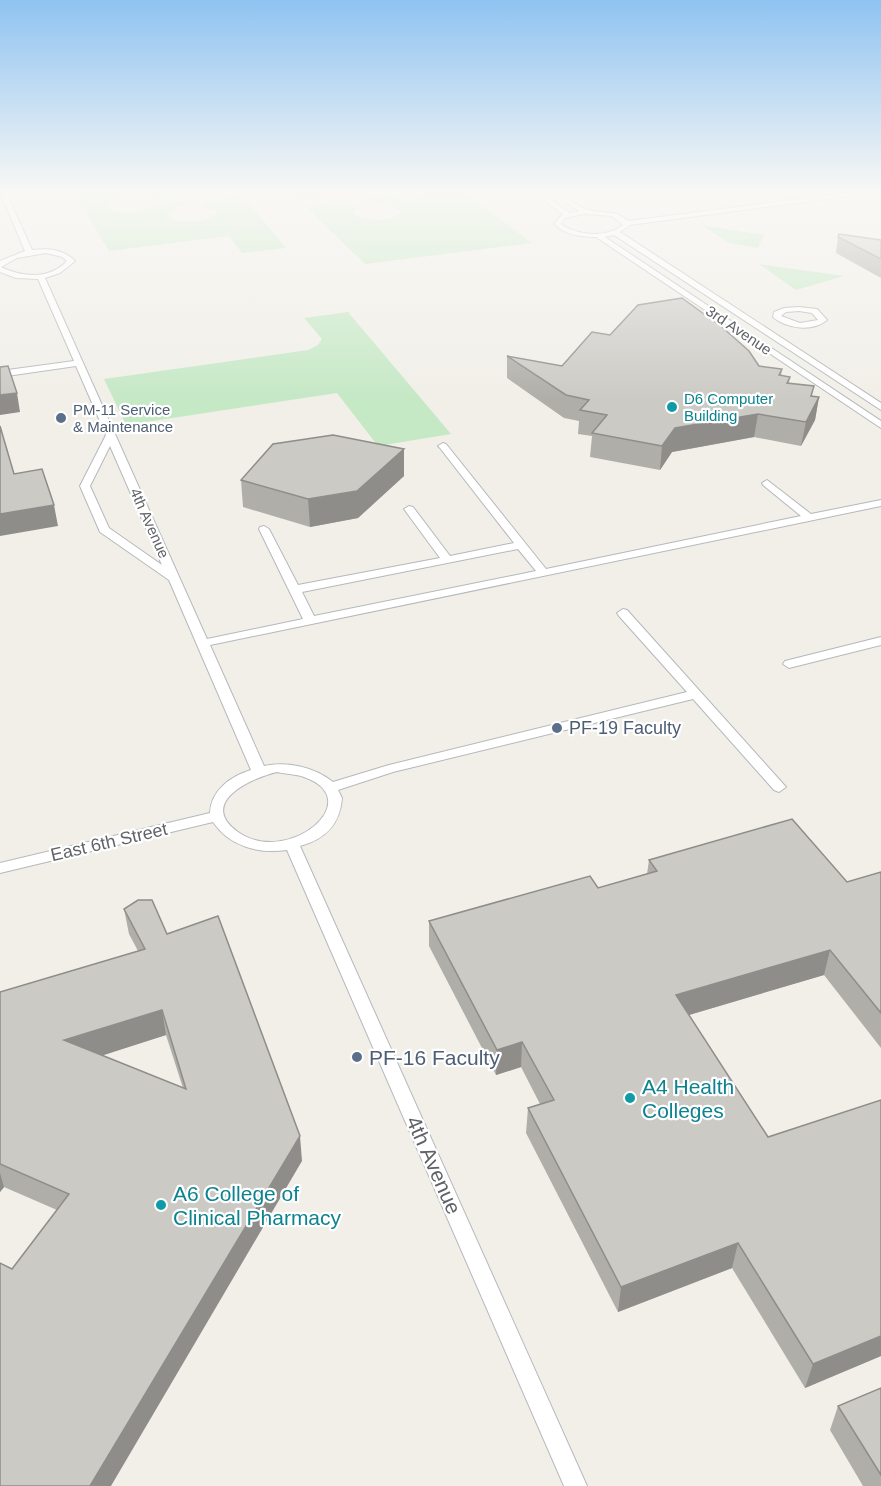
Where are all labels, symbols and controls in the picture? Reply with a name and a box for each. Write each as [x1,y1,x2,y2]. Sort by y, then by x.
street label: 3rd Avenue [703,302,775,358]
place label: D6 Computer Building [684,390,773,424]
marker: D6 Computer Building [665,400,679,414]
place label: PM-11 Service & Maintenance [73,401,173,435]
marker: PM-11 Service & Maintenance [54,411,68,425]
street label: 4th Avenue [127,485,173,561]
place label: PF-19 Faculty [569,718,681,738]
marker: PF-19 Faculty [550,721,564,735]
street label: East 6th Street [49,819,169,865]
place label: PF-16 Faculty [369,1046,500,1069]
marker: PF-16 Faculty [350,1050,364,1064]
place label: A4 Health Colleges [642,1075,734,1122]
marker: A4 Health Colleges [623,1091,637,1105]
street label: 4th Avenue [402,1112,466,1218]
place label: A6 College of Clinical Pharmacy [173,1182,342,1229]
marker: A6 College of Clinical Pharmacy [154,1198,168,1212]

